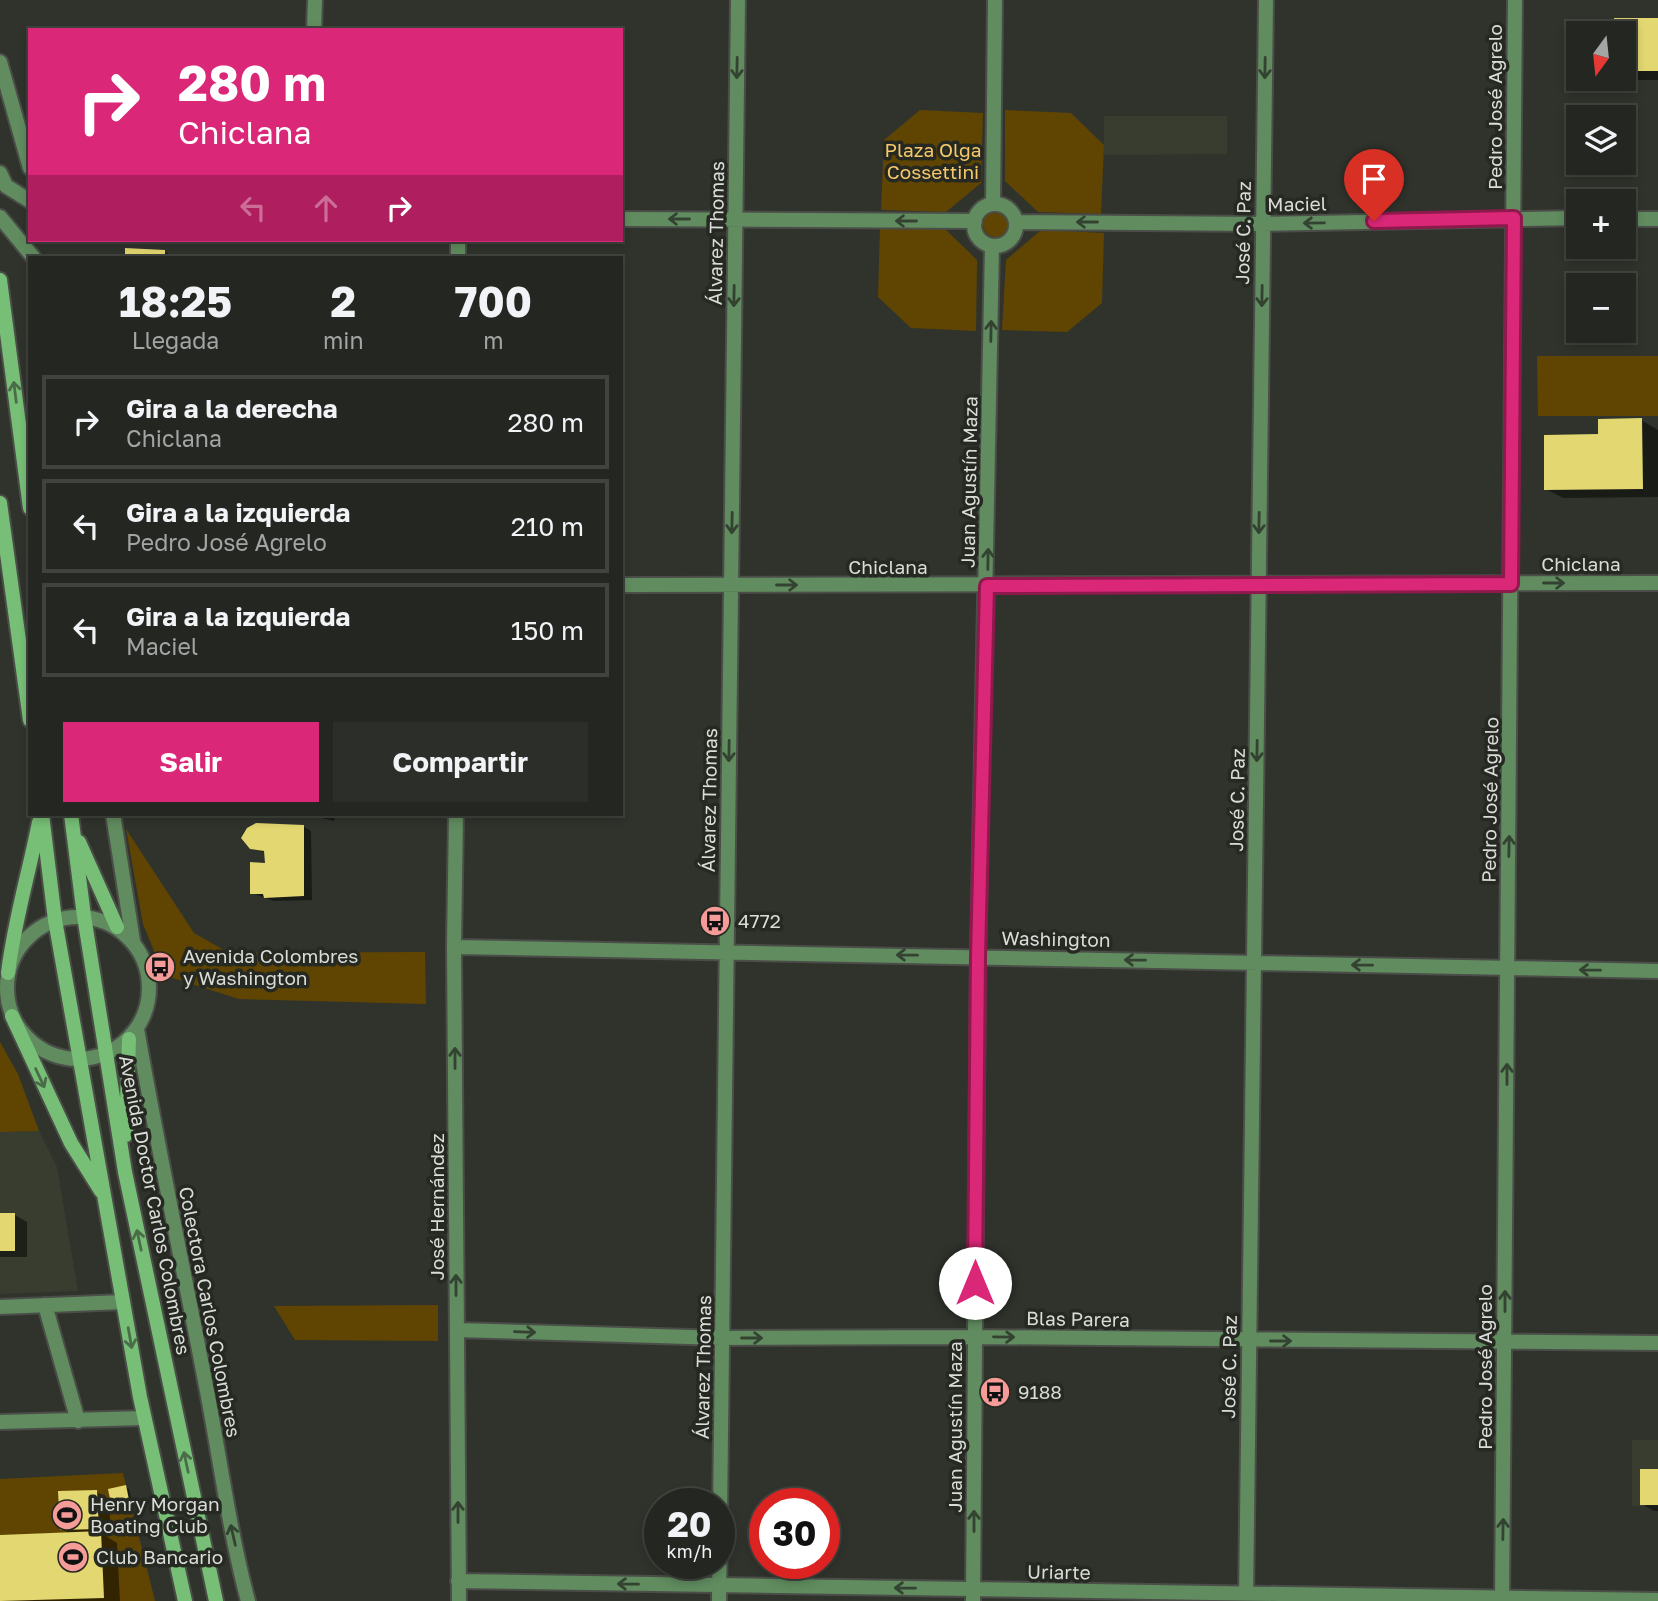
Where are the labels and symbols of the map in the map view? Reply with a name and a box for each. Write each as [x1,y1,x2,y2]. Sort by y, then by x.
north arrow [1566,21,1636,91]
street label: Pedro José Agrelo [1483,24,1506,190]
one-way arrow [730,56,744,79]
one-way arrow [1258,56,1272,79]
park label: Plaza Olga Cossettini [885,138,981,183]
pin [1344,149,1404,221]
street label: Álvarez Thomas [703,161,728,305]
street label: José C. Paz [1230,181,1255,285]
street label: Maciel [1267,191,1327,216]
one-way arrow [668,212,691,226]
one-way arrow [895,214,918,228]
one-way arrow [1076,215,1099,229]
one-way arrow [1303,216,1326,229]
one-way arrow [727,284,741,307]
one-way arrow [1255,284,1269,307]
one-way arrow [984,320,998,343]
one-way arrow [8,381,21,403]
street label: Juan Agustín Maza [956,396,981,568]
one-way arrow [725,511,738,534]
one-way arrow [1252,511,1266,534]
one-way arrow [981,548,994,571]
street label: Chiclana [1541,552,1621,575]
street label: Chiclana [848,555,928,578]
one-way arrow [1542,576,1565,590]
one-way arrow [776,578,799,592]
street label: Pedro José Agrelo [1477,717,1502,883]
street label: Álvarez Thomas [696,728,721,872]
one-way arrow [722,739,736,762]
one-way arrow [1250,739,1263,762]
street label: José C. Paz [1224,748,1249,852]
one-way arrow [1502,835,1515,858]
bus stop icon: 4772 [698,904,732,938]
place label: 4772 [738,909,781,932]
street label: Washington [1001,926,1111,951]
place label: Avenida Colombres y Washington [183,944,358,989]
one-way arrow [896,948,919,962]
bus stop icon: Avenida Colombres y Washington [143,950,177,984]
one-way arrow [1124,953,1147,967]
one-way arrow [1351,958,1374,972]
one-way arrow [1579,963,1602,976]
one-way arrow [448,1046,462,1069]
street label: Avenida Doctor Carlos Colombres [115,1053,196,1357]
one-way arrow [1500,1063,1514,1086]
one-way arrow [34,1067,47,1088]
street label: José Hernández [425,1133,448,1281]
street label: Colectora Carlos Colombres [175,1185,246,1439]
one-way arrow [132,1229,146,1252]
position arrow [938,1246,1012,1320]
one-way arrow [449,1274,463,1297]
street label: Pedro José Agrelo [1473,1284,1496,1450]
one-way arrow [1498,1290,1512,1313]
street label: Álvarez Thomas [690,1295,715,1439]
street label: Blas Parera [1026,1306,1130,1331]
street label: José C. Paz [1216,1315,1241,1419]
one-way arrow [513,1325,536,1338]
one-way arrow [124,1326,137,1349]
one-way arrow [992,1330,1015,1344]
one-way arrow [740,1331,763,1345]
one-way arrow [1269,1334,1292,1347]
street label: Juan Agustín Maza [943,1341,966,1513]
bus stop icon: 9188 [978,1375,1012,1409]
place label: 9188 [1018,1380,1062,1403]
one-way arrow [179,1451,193,1474]
speed limit sign: 30 [749,1488,840,1579]
place label: Henry Morgan Boating Club [90,1492,220,1537]
sports icon: Henry Morgan Boating Club [50,1498,84,1532]
one-way arrow [451,1501,465,1524]
one-way arrow [967,1510,980,1533]
one-way arrow [1496,1518,1510,1541]
one-way arrow [226,1524,239,1546]
sports icon: Club Bancario [56,1540,90,1574]
place label: Club Bancario [96,1545,223,1568]
street label: Uriarte [1027,1559,1091,1584]
one-way arrow [617,1577,640,1591]
one-way arrow [894,1582,917,1595]

